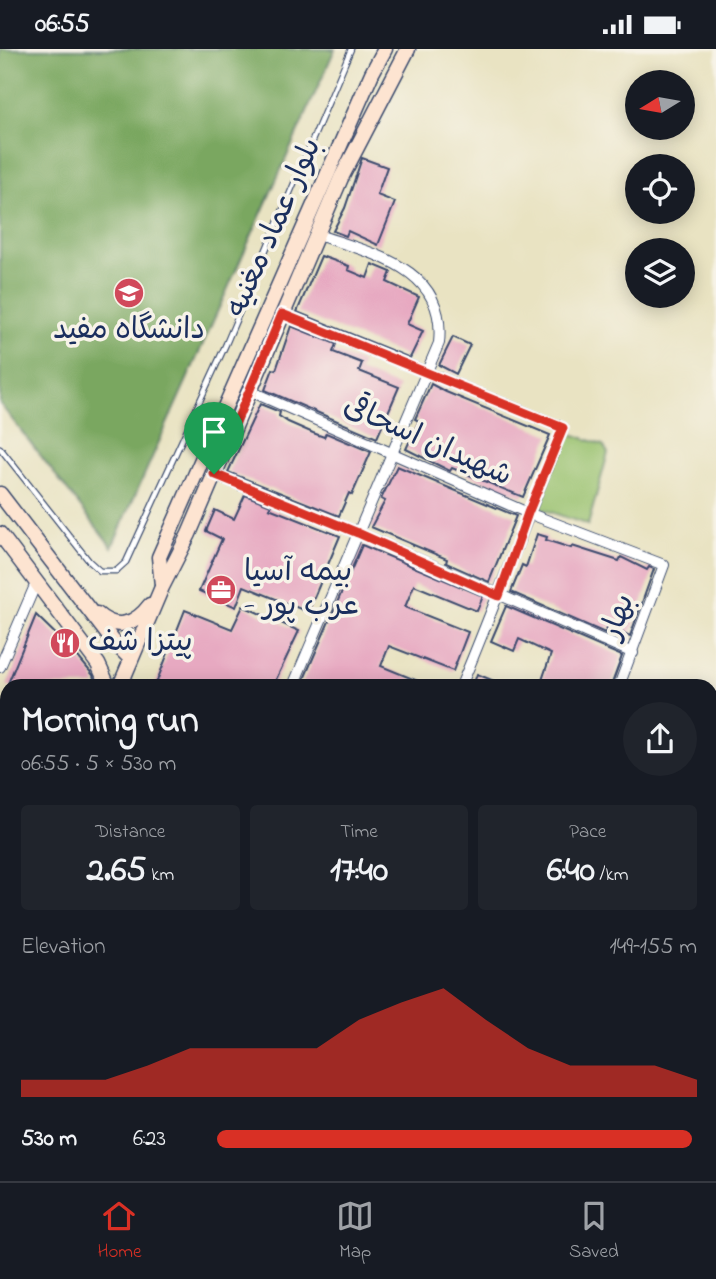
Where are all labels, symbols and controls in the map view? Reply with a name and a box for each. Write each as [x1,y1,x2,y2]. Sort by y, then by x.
text: 06:55 [35,6,90,44]
north arrow [625,70,695,140]
map controls [625,70,695,308]
street label: بلوار عماد مغنیه [216,131,334,325]
button: locate [625,154,695,224]
button: layers [625,238,695,308]
school or university icon: دانشگاه مفید [112,276,146,310]
place label: دانشگاه مفید [53,309,205,353]
street label: شهیدان اسحاقی [336,385,518,499]
pin [184,402,244,474]
icon: arrive [195,413,233,451]
place label: بیمه آسیا - عرب پور [244,551,359,629]
office icon: بیمه آسیا - عرب پور [204,573,238,607]
street label: بهار [590,588,647,649]
place label: پیتزا شف [88,621,193,665]
restaurant icon: پیتزا شف [48,626,82,660]
text: Morning run [21,694,199,750]
button: share [623,702,697,776]
text: 06:55 · 5 × 530 m [21,748,176,781]
text: Distance [95,819,165,846]
text: Time [340,819,378,846]
text: Pace [569,819,606,846]
text: 2.65 [86,846,146,897]
text: 17:40 [330,846,388,897]
text: 6:40 [547,846,595,897]
text: km [146,862,174,889]
text: /km [595,862,628,889]
text: Elevation [21,931,106,964]
text: 149–155 m [609,931,697,964]
text: 530 m [21,1123,77,1156]
text: 6:23 [133,1123,166,1156]
tab: Home [97,1197,142,1266]
tab: Map [336,1197,374,1266]
tab: Saved [569,1197,619,1266]

